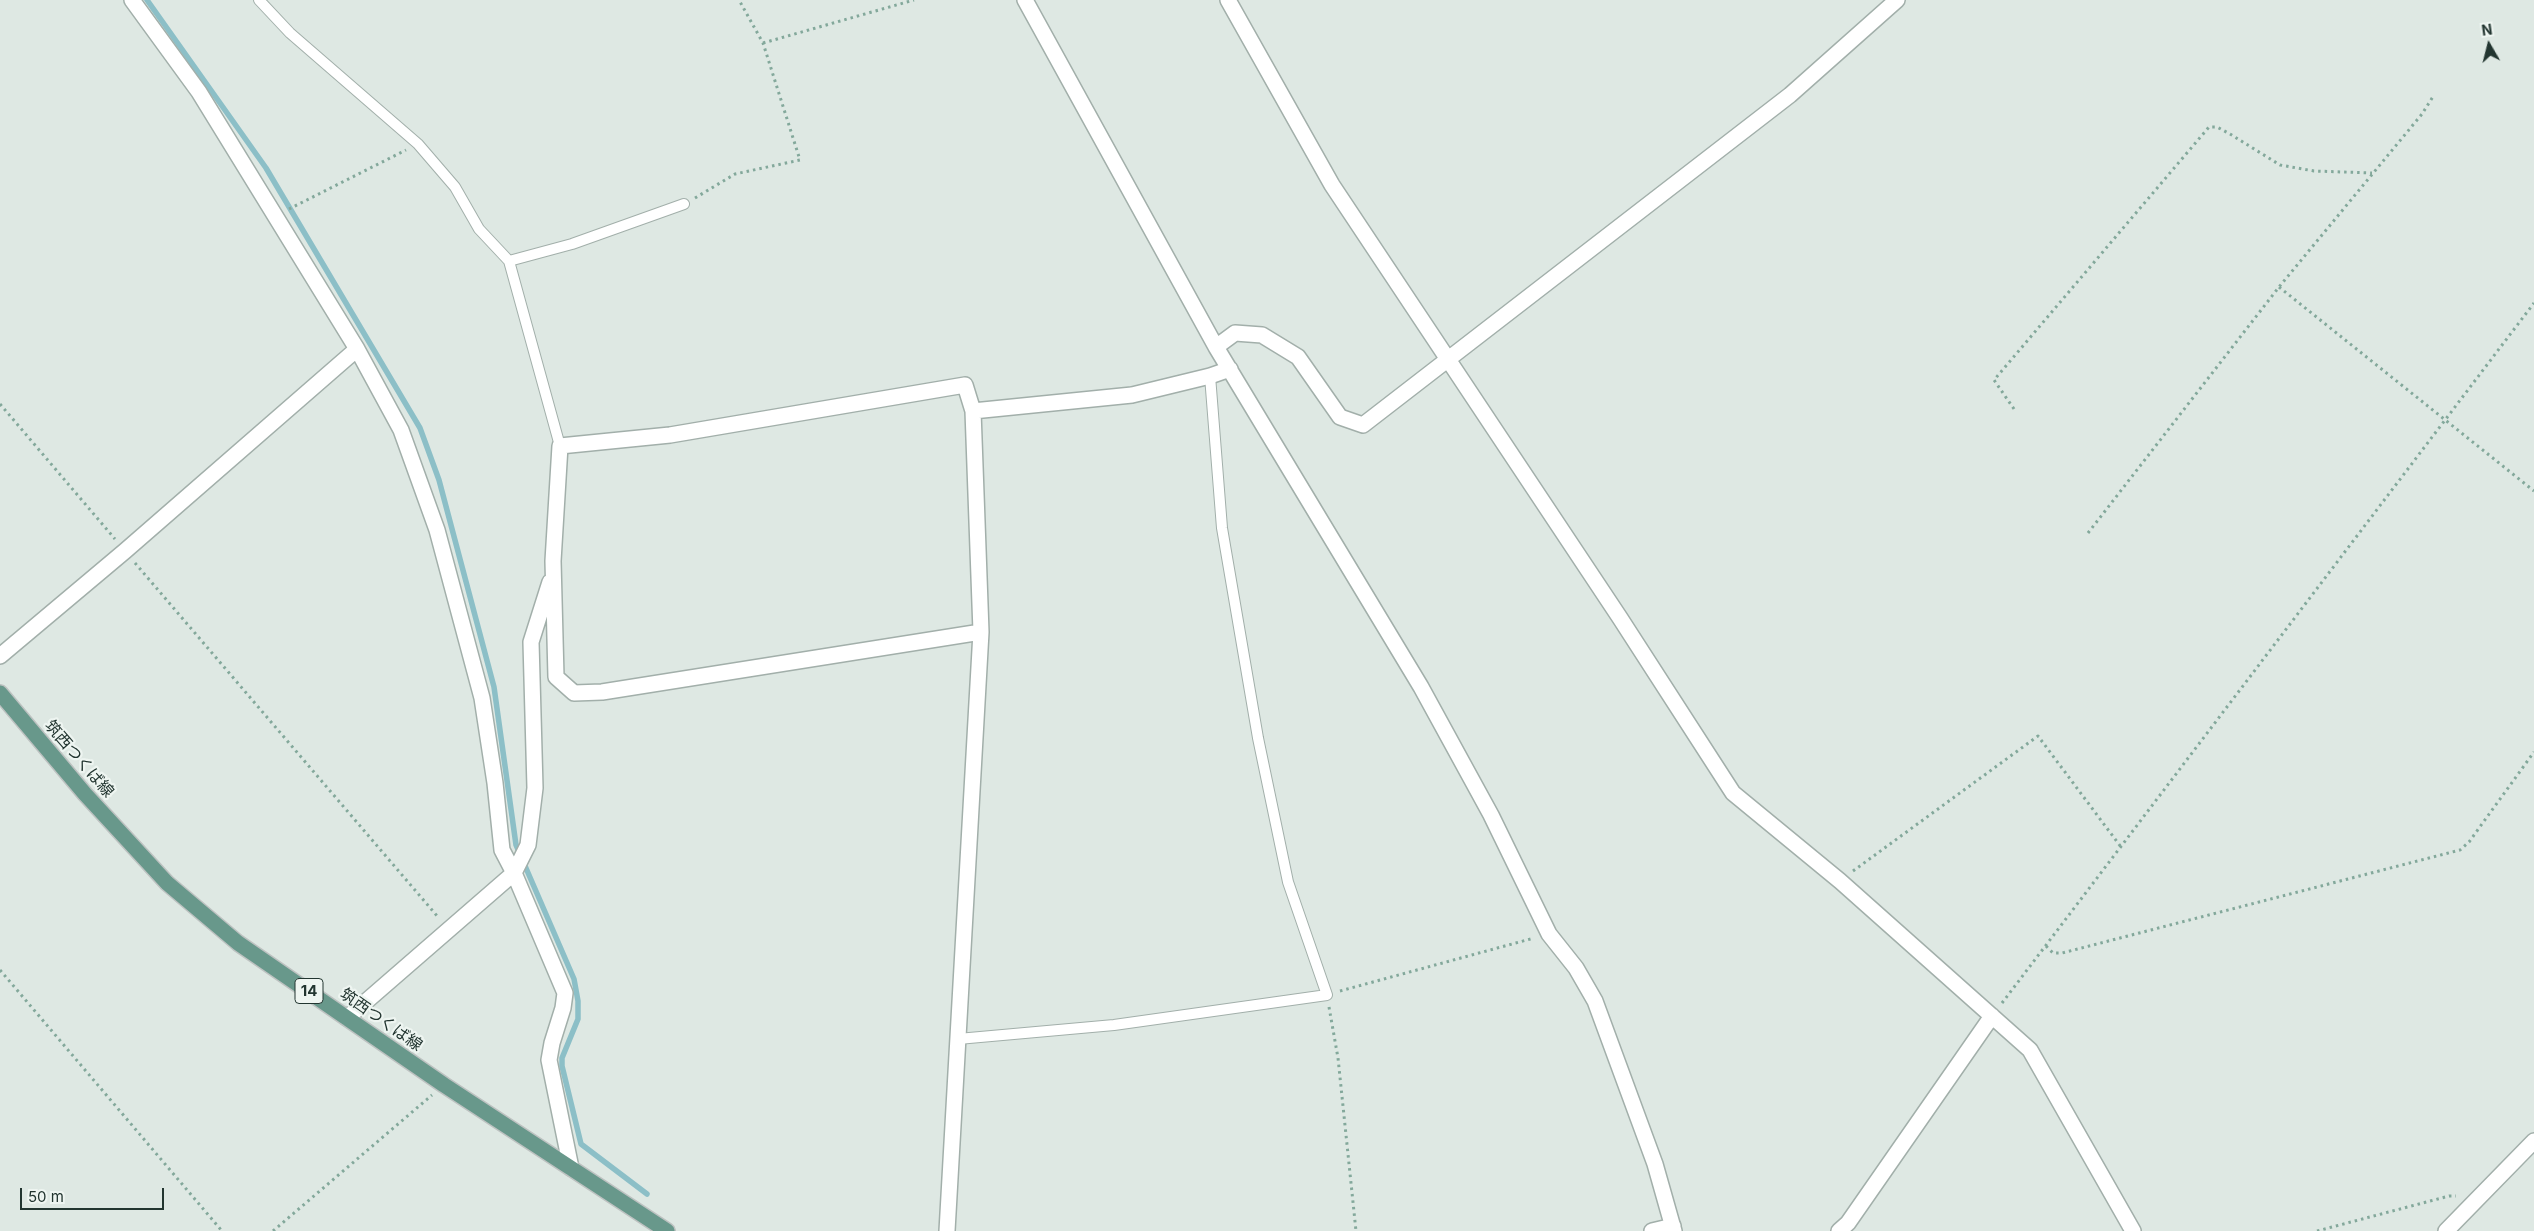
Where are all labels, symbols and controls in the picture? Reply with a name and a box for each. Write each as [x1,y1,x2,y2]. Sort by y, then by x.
north arrow [2464,20,2514,70]
text: N [2480,20,2493,39]
street label: 筑西つくば線 [40,716,118,802]
road number: 14 [295,978,323,1004]
street label: 筑西つくば線 [336,985,426,1055]
scale bar [22,1178,166,1210]
text: 50 m [28,1187,64,1206]

